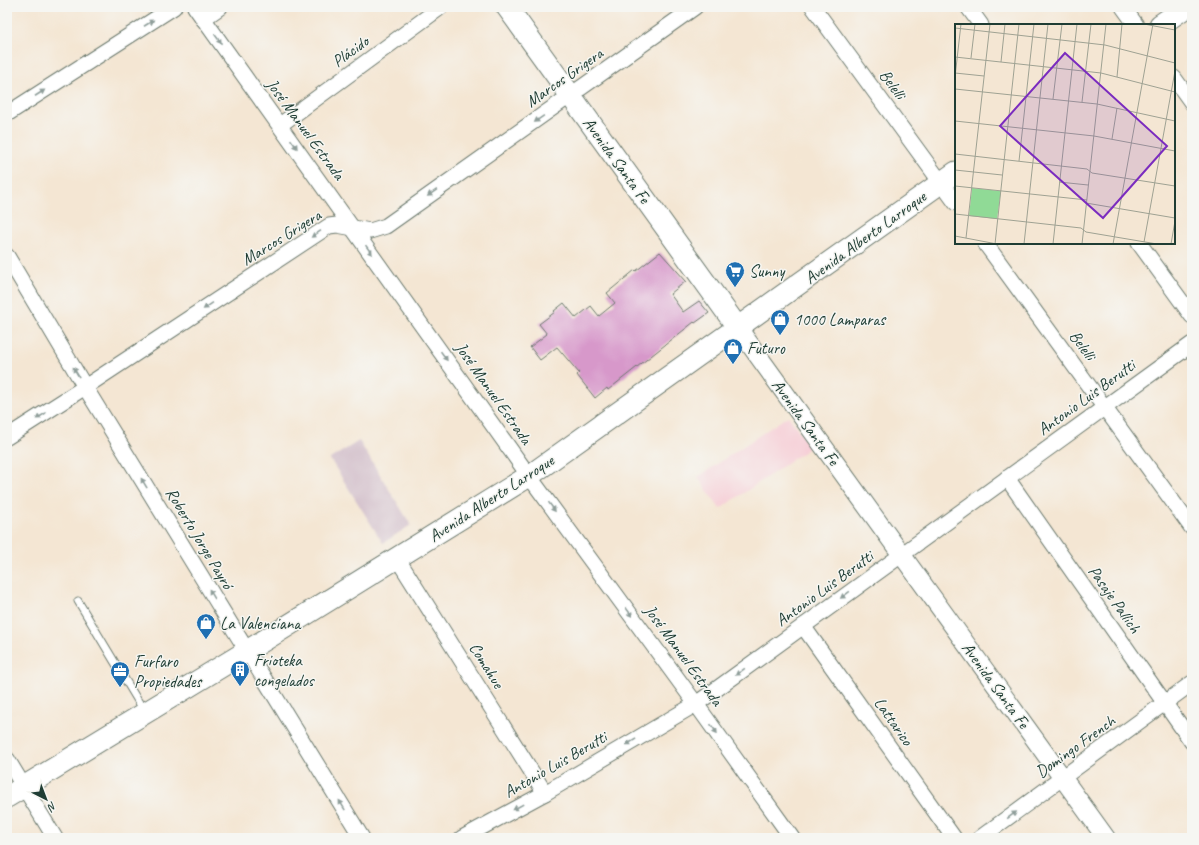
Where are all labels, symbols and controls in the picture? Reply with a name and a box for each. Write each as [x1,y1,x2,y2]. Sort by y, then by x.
one-way arrow [144,19,154,27]
inset map [955,24,1175,244]
street label: Plácido [328,30,374,72]
one-way arrow [214,33,222,44]
street label: Marcos Grigera [522,42,608,112]
street label: Belelli [875,65,912,106]
street label: José Manuel Estrada [261,74,350,185]
one-way arrow [35,89,45,97]
street label: Avenida Santa Fe [578,113,656,209]
one-way arrow [533,115,544,123]
one-way arrow [290,139,298,150]
street label: Avenida Alberto Larroque [800,185,931,289]
one-way arrow [427,189,438,197]
street label: Marcos Grigera [238,204,326,270]
one-way arrow [311,230,321,238]
one-way arrow [365,245,373,256]
supermarket icon: Sunny [724,260,746,288]
place label: Sunny [749,261,786,282]
one-way arrow [203,302,213,310]
shop icon: 1000 Lamparas [769,308,791,336]
place label: 1000 Lamparas [794,309,887,330]
street label: Belelli [1065,326,1102,367]
street label: José Manuel Estrada [450,337,537,449]
shop icon: Futuro [722,337,744,365]
place label: Futuro [747,338,786,359]
one-way arrow [440,351,449,362]
street label: Antonio Luis Berutti [1033,354,1141,440]
one-way arrow [73,366,80,378]
street label: Avenida Santa Fe [767,375,845,471]
one-way arrow [35,412,47,419]
street label: Avenida Alberto Larroque [425,449,559,547]
one-way arrow [140,477,147,489]
street label: Roberto Jorge Payró [161,484,240,595]
one-way arrow [548,502,556,512]
street label: Antonio Luis Berutti [771,545,879,631]
street label: Pasaje Pallich [1084,561,1146,637]
one-way arrow [208,588,215,600]
one-way arrow [840,591,851,600]
street label: José Manuel Estrada [639,600,728,711]
one-way arrow [625,607,633,617]
shop icon: La Valenciana [195,612,217,640]
place label: La Valenciana [220,613,302,634]
street label: Avenida Santa Fe [957,638,1035,734]
street label: Comahue [464,639,509,693]
place label: Frioteka congelados [254,650,316,691]
place label: Furfaro Propiedades [134,651,202,692]
building icon: Frioteka congelados [229,659,251,687]
office icon: Furfaro Propiedades [109,660,131,688]
one-way arrow [735,668,745,676]
street label: Lattarico [869,693,918,750]
street label: Domingo French [1031,710,1120,782]
one-way arrow [709,723,718,734]
street label: Antonio Luis Berutti [500,726,612,802]
one-way arrow [625,738,637,745]
north arrow [26,779,66,819]
text: N [44,799,60,815]
one-way arrow [338,799,345,811]
one-way arrow [513,804,524,811]
one-way arrow [1007,811,1017,819]

